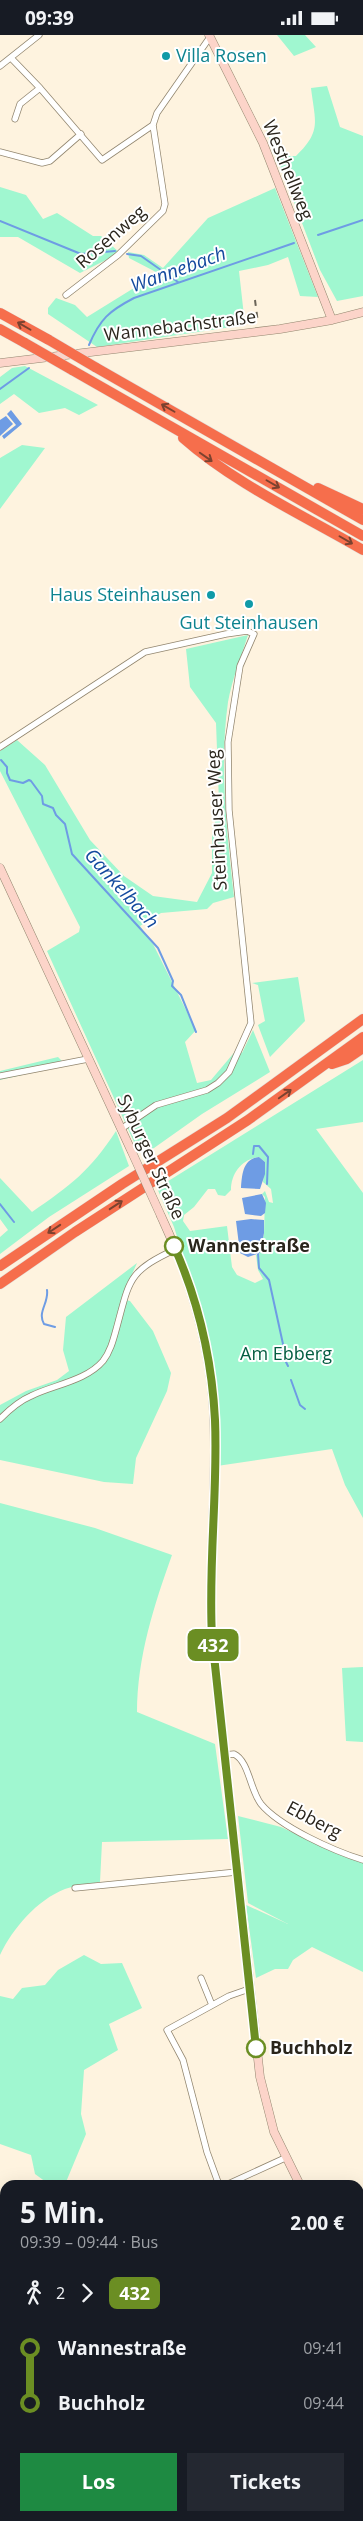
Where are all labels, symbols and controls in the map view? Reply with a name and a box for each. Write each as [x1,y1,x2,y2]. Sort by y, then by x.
text: 09:39 [25,5,74,31]
place label: Villa Rosen [176,43,267,67]
marker: Villa Rosen [160,50,172,62]
street label: Westhellweg [258,116,320,223]
street label: Rosenweg [70,199,151,273]
water label: Wannebach [127,240,229,298]
street label: Wannebachstraße [102,304,257,346]
one-way arrow [18,321,32,331]
one-way arrow [162,403,176,413]
one-way arrow [199,452,213,462]
one-way arrow [265,479,280,489]
one-way arrow [338,535,352,545]
place label: Haus Steinhausen [50,582,201,606]
marker: Haus Steinhausen [205,589,217,601]
marker: Gut Steinhausen [243,598,255,610]
place label: Gut Steinhausen [180,610,319,634]
street label: Steinhauser Weg [200,749,232,891]
water label: Gankelbach [79,842,165,934]
one-way arrow [278,1089,292,1099]
street label: Syburger Straße [112,1090,191,1223]
one-way arrow [109,1200,123,1210]
one-way arrow [47,1224,61,1234]
place label: Wannestraße [188,1233,310,1257]
marker: Wannestraße [164,1236,184,1256]
park label: Am Ebberg [240,1341,332,1365]
line badge: 432 [184,1629,242,1661]
text: 432 [198,1633,228,1657]
street label: Ebberg [283,1795,346,1844]
place label: Buchholz [270,2035,352,2059]
marker: Buchholz [246,2038,266,2058]
text: 5 Min. [20,2193,105,2231]
text: 2.00 € [290,2210,344,2236]
text: 09:39 – 09:44 · Bus [20,2231,158,2253]
icon: walk [20,2279,48,2307]
icon: forward [73,2279,101,2307]
text: 432 [119,2281,150,2305]
text: 2 [56,2282,65,2304]
text: Wannestraße [58,2335,187,2361]
text: 09:41 [303,2337,344,2359]
text: Buchholz [58,2390,145,2416]
text: 09:44 [303,2392,344,2414]
button: Los [20,2453,177,2511]
button: Tickets [187,2453,344,2511]

